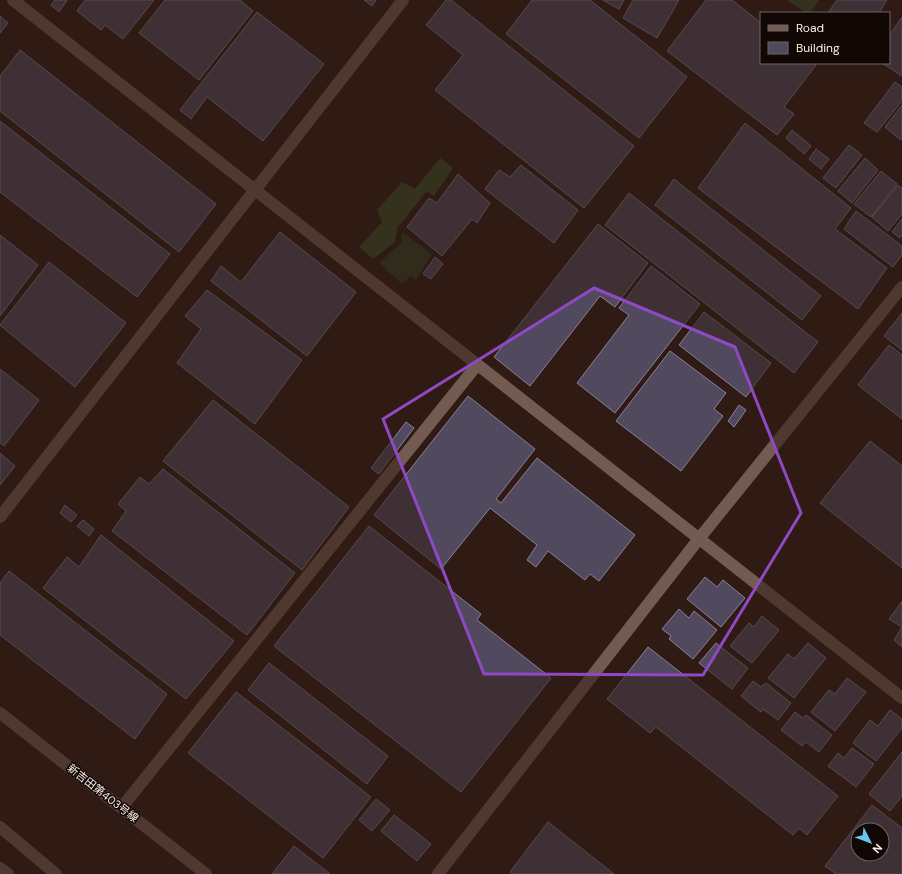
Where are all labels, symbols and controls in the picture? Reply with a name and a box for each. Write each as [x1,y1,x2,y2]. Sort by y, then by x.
legend [760,12,890,64]
text: Road [796,20,824,36]
text: Building [796,40,840,56]
street label: 新吉田第403号線 [65,761,141,825]
north arrow [850,822,890,862]
text: N [870,841,885,856]

